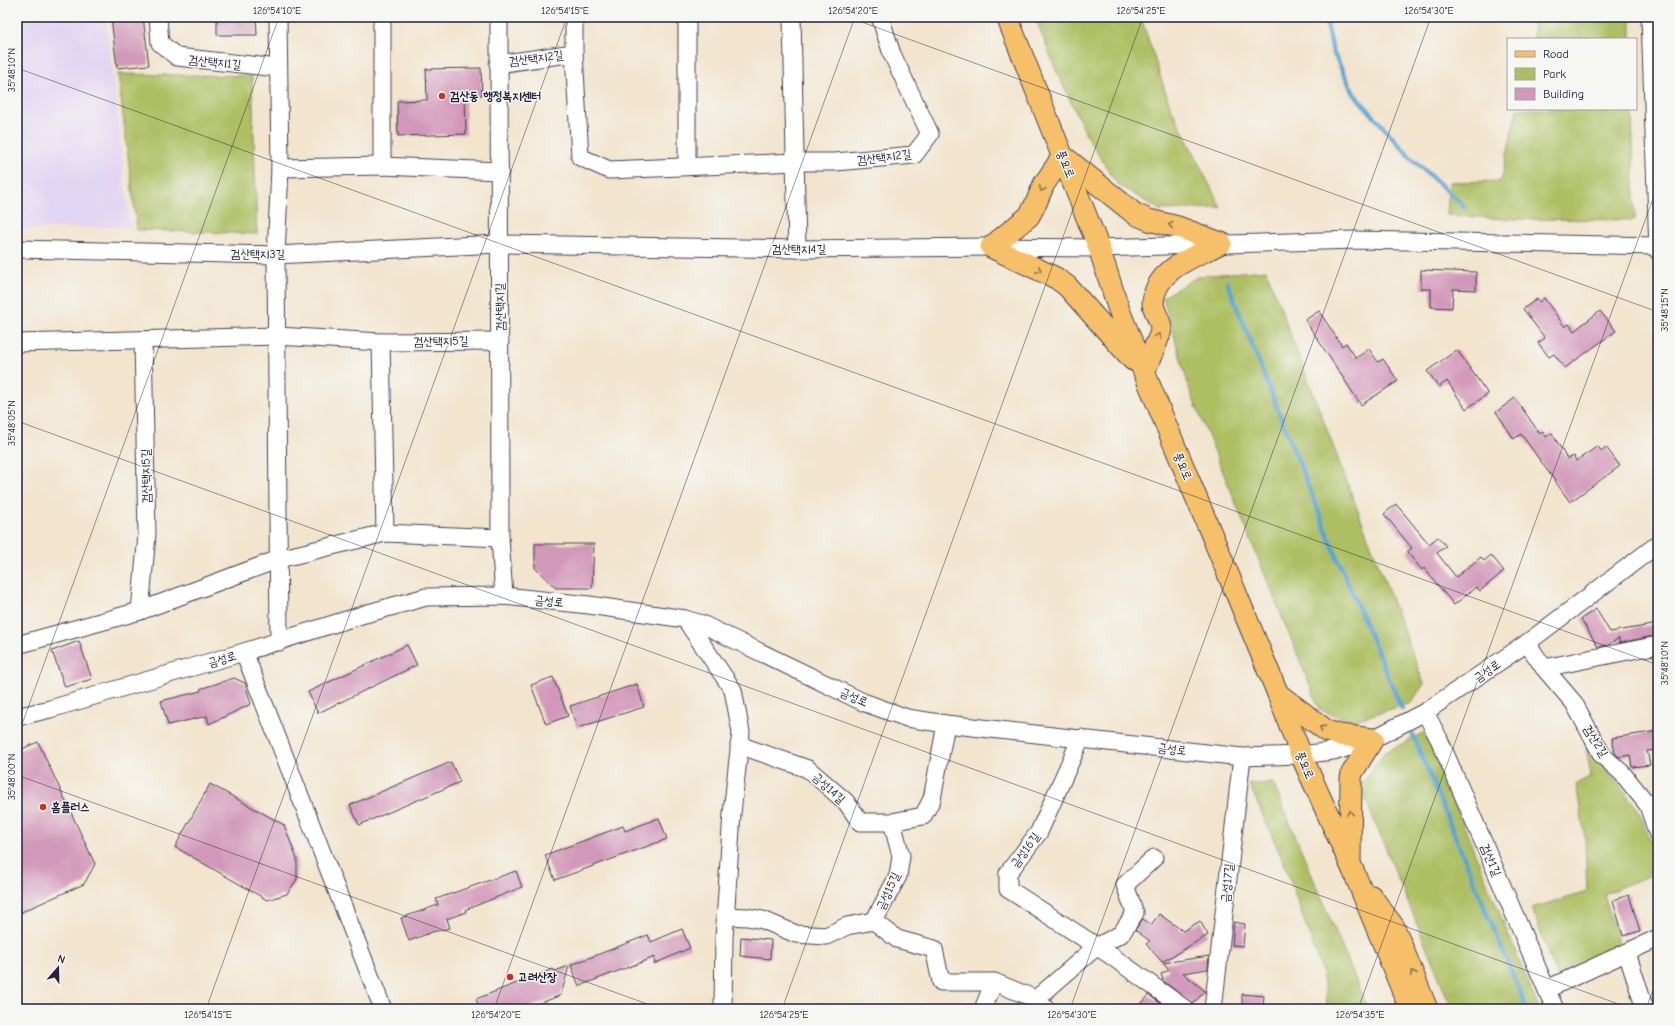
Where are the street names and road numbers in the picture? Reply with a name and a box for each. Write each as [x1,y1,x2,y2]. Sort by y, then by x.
street label: 검산택지2길 [508,48,564,68]
street label: 검산택지1길 [188,52,242,72]
street label: 검산택지2길 [856,147,912,167]
street label: 풍요로 [1054,148,1078,180]
street label: 검산택지4길 [772,242,826,256]
street label: 검산택지3길 [231,247,286,261]
street label: 검산택지길 [493,282,507,331]
street label: 검산택지5길 [413,334,469,348]
street label: 검산택지5길 [139,448,153,504]
street label: 풍요로 [1171,450,1195,482]
street label: 금성로 [534,593,564,609]
street label: 금성로 [206,648,238,670]
street label: 금성로 [1471,657,1503,685]
street label: 금성로 [838,685,870,709]
street label: 검산2길 [1581,722,1611,760]
street label: 금성로 [1157,740,1187,758]
street label: 풍요로 [1293,749,1317,781]
street label: 금성14길 [810,770,849,807]
street label: 금성16길 [1008,829,1043,870]
street label: 검산1길 [1478,842,1504,879]
street label: 금성17길 [1218,862,1236,903]
street label: 금성15길 [873,870,903,912]

